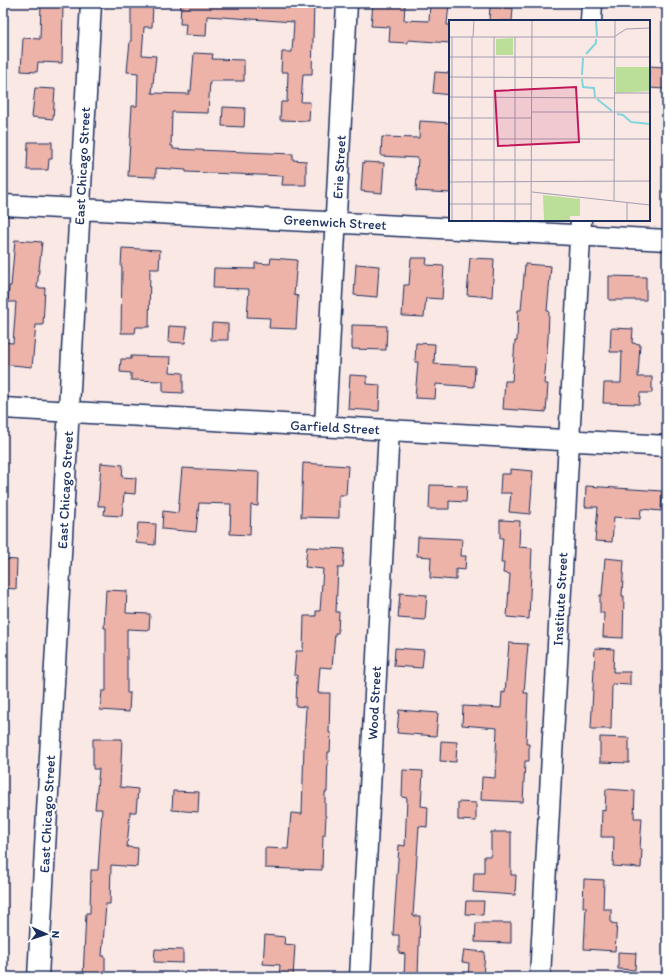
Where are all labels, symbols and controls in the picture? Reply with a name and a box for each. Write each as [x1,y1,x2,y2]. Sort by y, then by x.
inset map [449,20,650,221]
street label: East Chicago Street [71,107,94,226]
street label: Erie Street [329,135,350,199]
street label: Greenwich Street [283,211,387,234]
street label: Garfield Street [290,417,380,438]
street label: East Chicago Street [54,431,77,550]
street label: Institute Street [550,552,571,646]
street label: Wood Street [364,666,385,740]
street label: East Chicago Street [36,755,59,874]
north arrow [26,914,66,954]
text: N [49,930,62,939]

